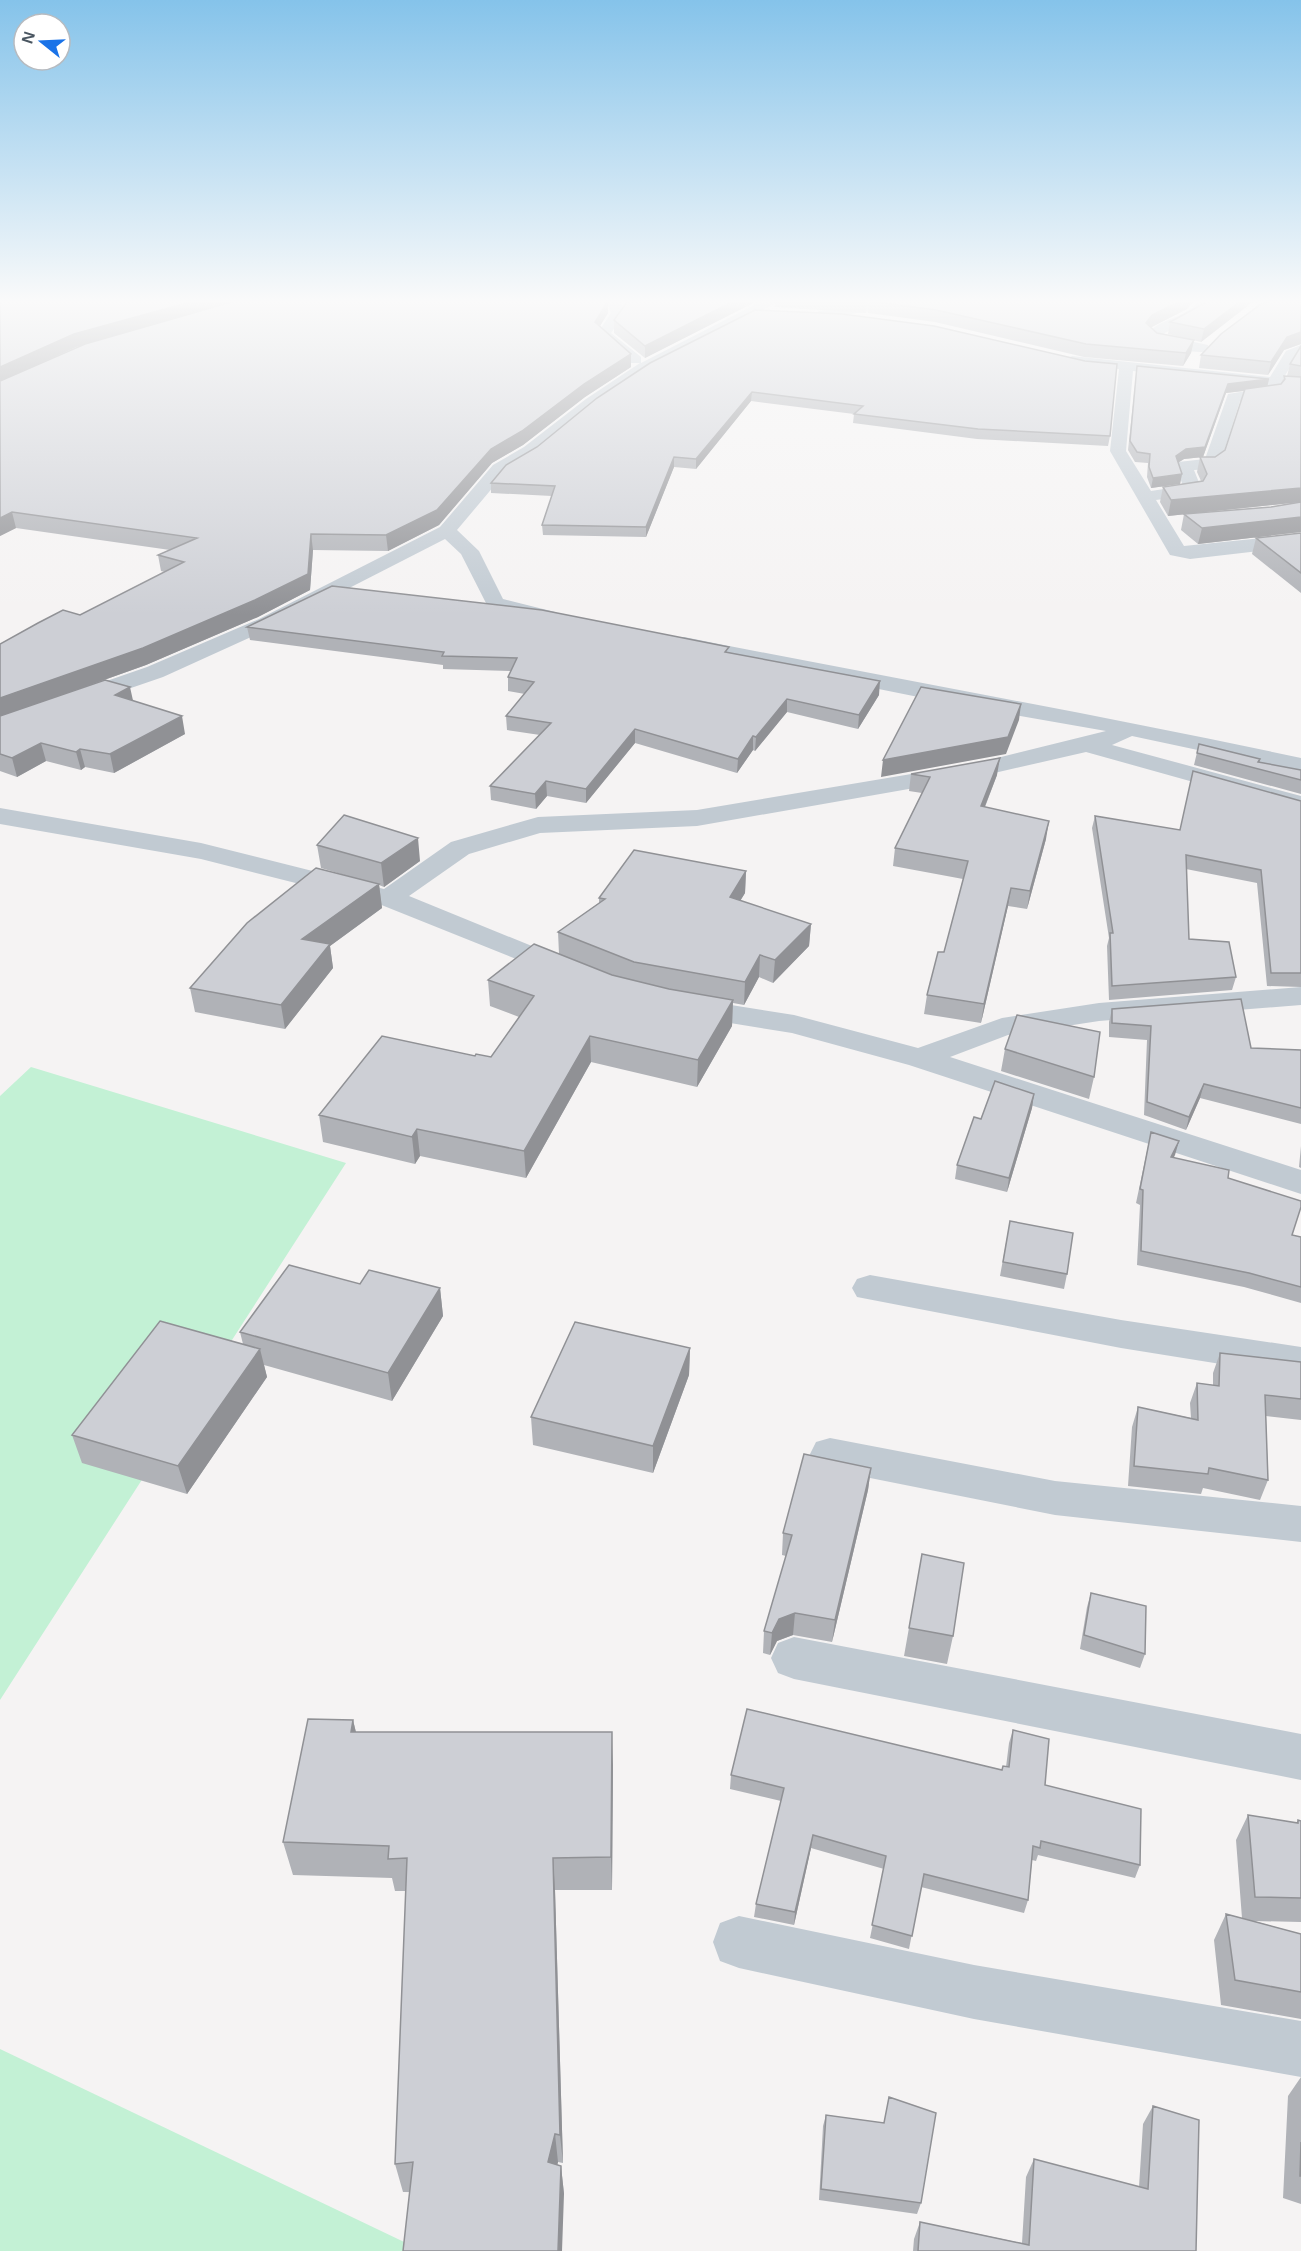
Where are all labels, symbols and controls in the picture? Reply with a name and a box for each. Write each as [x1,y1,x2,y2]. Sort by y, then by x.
north arrow [12,12,72,72]
text: N [18,29,38,46]

